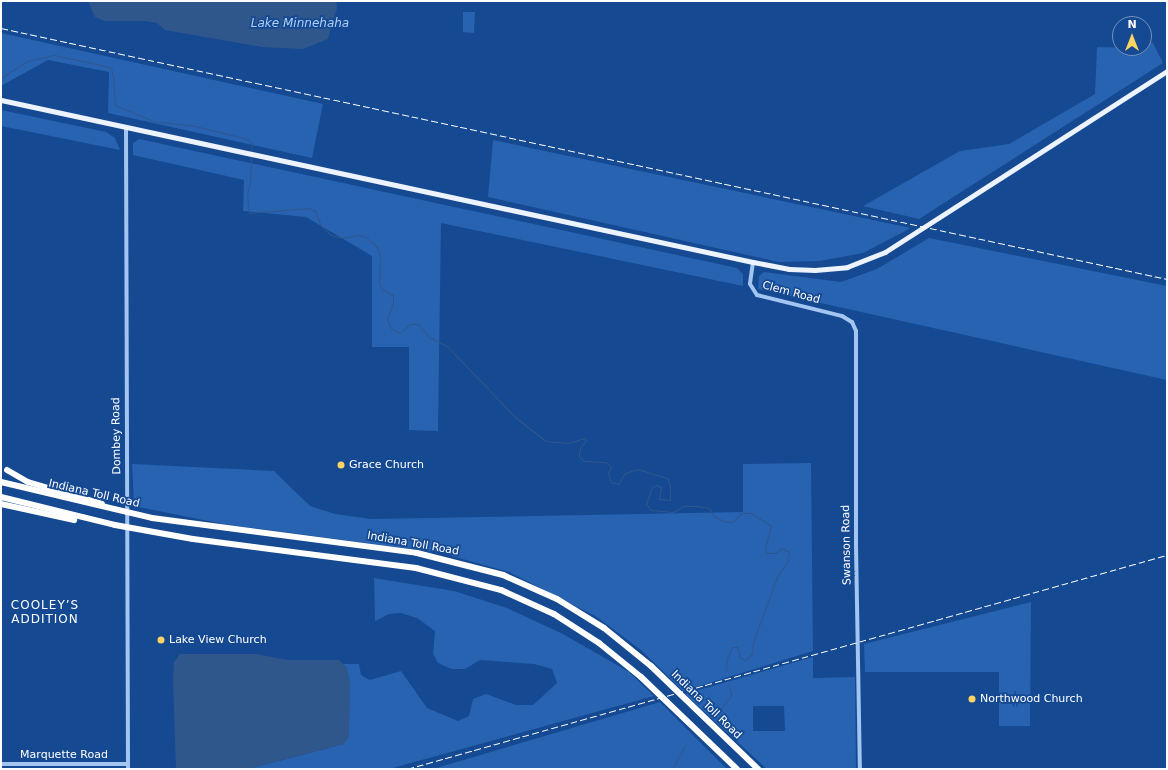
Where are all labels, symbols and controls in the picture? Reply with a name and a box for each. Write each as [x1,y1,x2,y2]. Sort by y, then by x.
north arrow [1112,16,1152,56]
water label: Lake Minnehaha [251,17,349,31]
text: N [1127,18,1137,31]
street label: Clem Road [761,279,821,307]
street label: Dombey Road [110,397,124,475]
place label: Grace Church [349,458,424,472]
marker: Grace Church [336,460,346,470]
street label: Indiana Toll Road [47,477,141,511]
street label: Swanson Road [840,505,854,585]
street label: Indiana Toll Road [366,529,460,559]
district label: COOLEY’S ADDITION [11,599,79,627]
place label: Lake View Church [169,633,267,647]
marker: Lake View Church [156,635,166,645]
street label: Indiana Toll Road [668,668,744,742]
place label: Northwood Church [980,692,1083,706]
marker: Northwood Church [967,694,977,704]
street label: Marquette Road [20,748,108,762]

